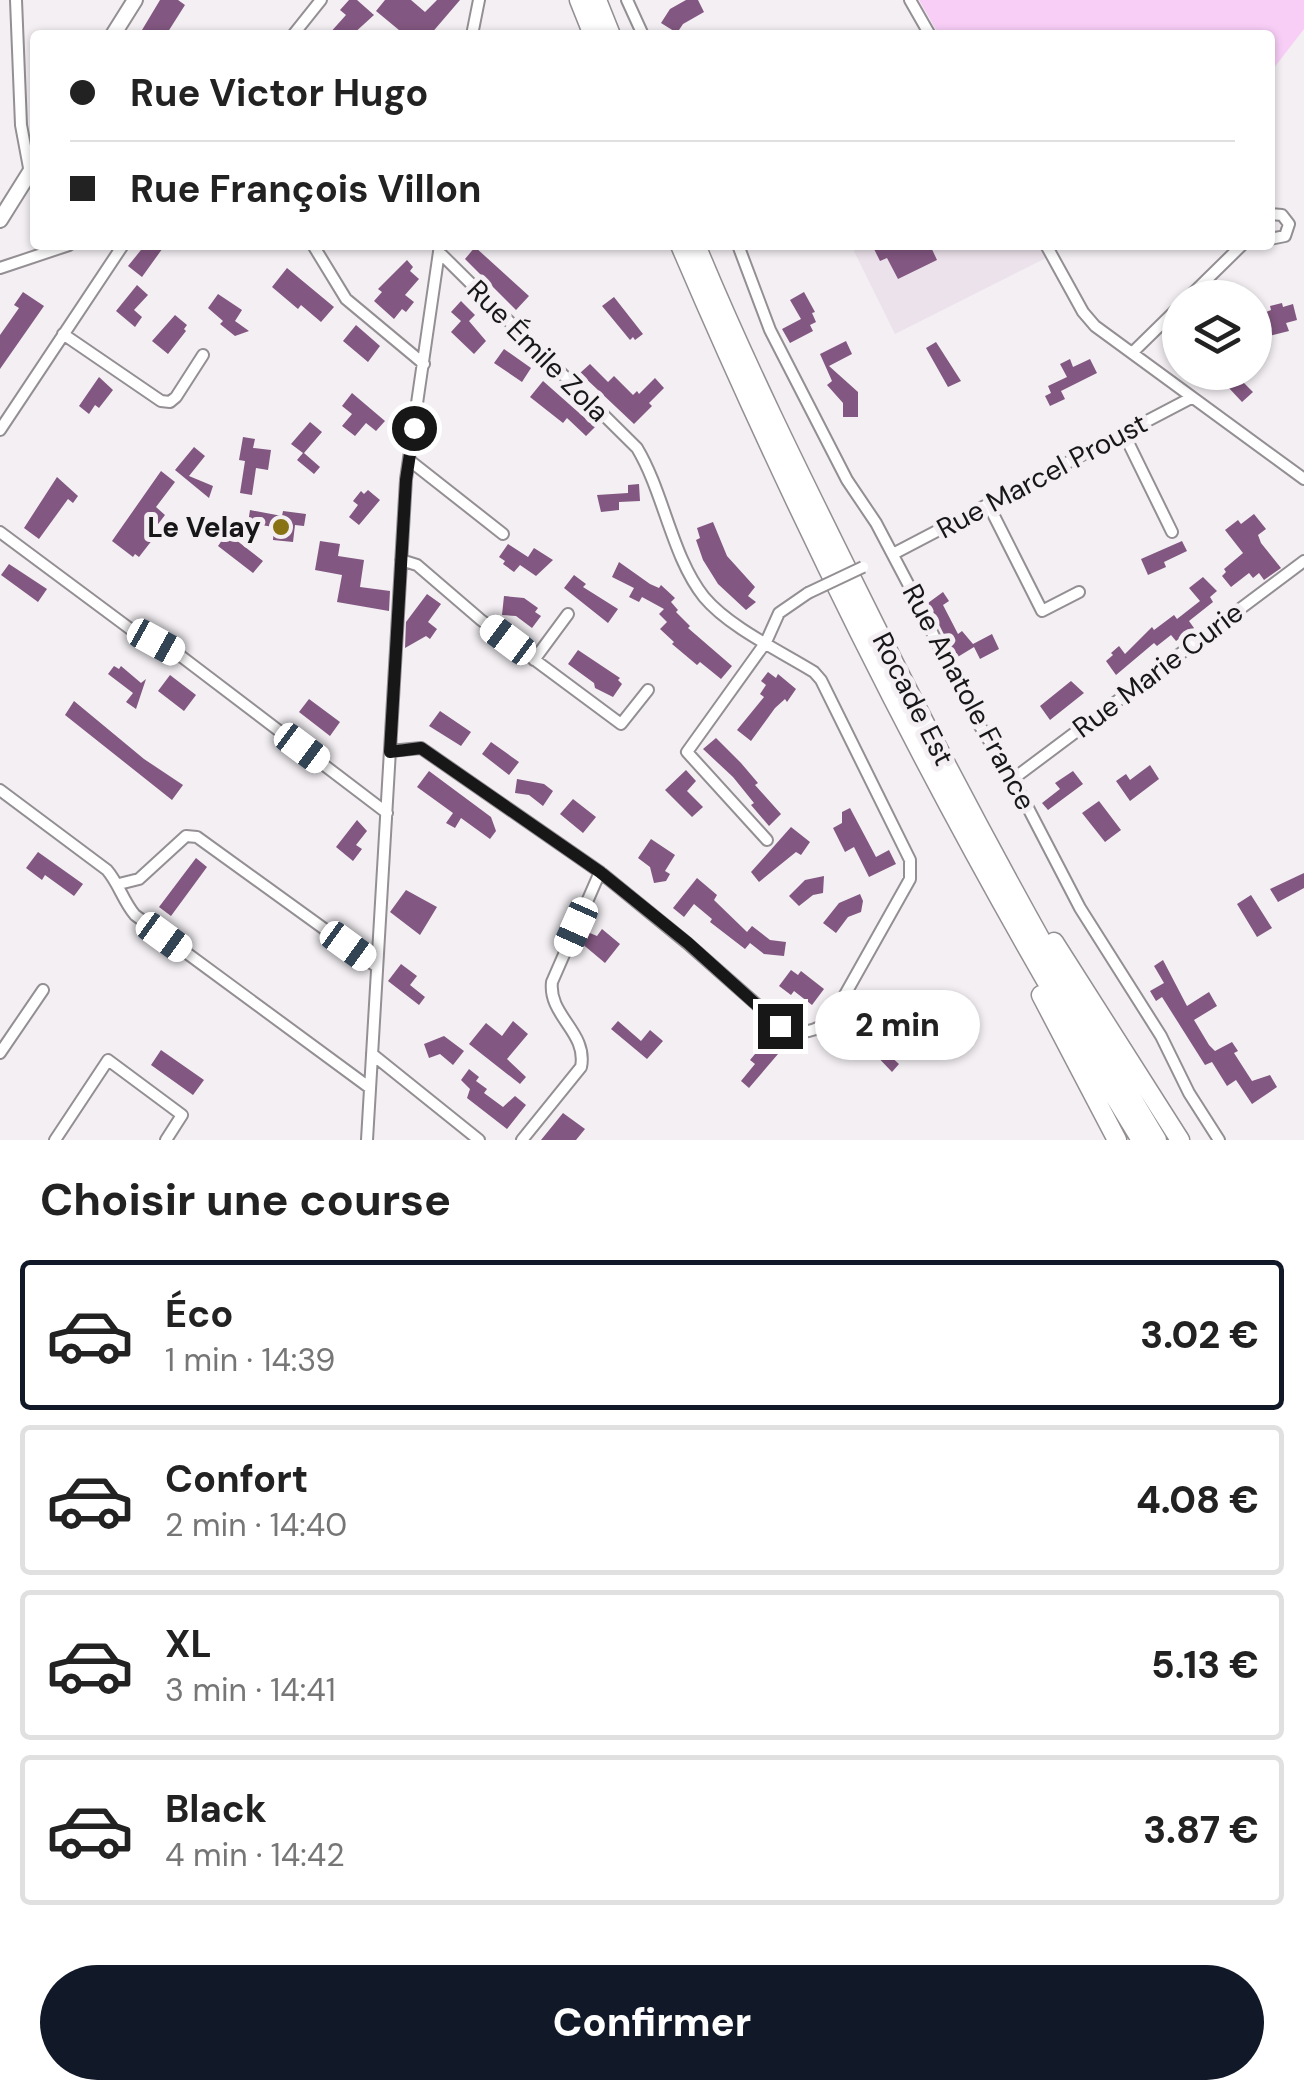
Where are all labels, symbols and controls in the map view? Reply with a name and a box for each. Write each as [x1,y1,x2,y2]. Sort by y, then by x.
text: Rue Victor Hugo [130,68,429,118]
text: Rue François Villon [130,164,482,214]
street label: Rue Émile Zola [459,272,617,430]
map controls [1162,280,1272,390]
button: layers [1162,280,1272,390]
street label: Rue Marcel Proust [930,405,1154,547]
route start [392,406,437,451]
place label: Le Velay [147,509,261,546]
marker: Le Velay [270,516,292,538]
street label: Rue Anatole France [894,578,1044,816]
street label: Rue Marie Curie [1065,594,1251,746]
car [475,610,541,670]
car [122,614,190,670]
street label: Rocade Est [864,626,962,772]
car [269,718,335,778]
car [550,893,602,961]
car [131,907,197,967]
car [315,916,381,976]
callout: 2 min [815,991,980,1061]
route end [758,1004,803,1049]
text: 2 min [855,1004,940,1046]
text: Choisir une course [40,1170,451,1229]
text: Éco [165,1289,233,1339]
icon: car [45,1290,135,1380]
text: 3.02 € [1140,1310,1259,1360]
text: 1 min · 14:39 [165,1339,335,1381]
text: Confort [165,1454,308,1504]
icon: car [45,1455,135,1545]
text: 4.08 € [1136,1475,1259,1525]
text: 2 min · 14:40 [165,1504,347,1546]
text: XL [165,1619,212,1669]
icon: car [45,1620,135,1710]
text: 5.13 € [1151,1640,1259,1690]
text: 3 min · 14:41 [165,1669,336,1711]
text: Black [165,1784,267,1834]
icon: car [45,1785,135,1875]
text: 3.87 € [1143,1805,1259,1855]
text: 4 min · 14:42 [165,1834,345,1876]
button: Confirmer [40,1965,1264,2080]

